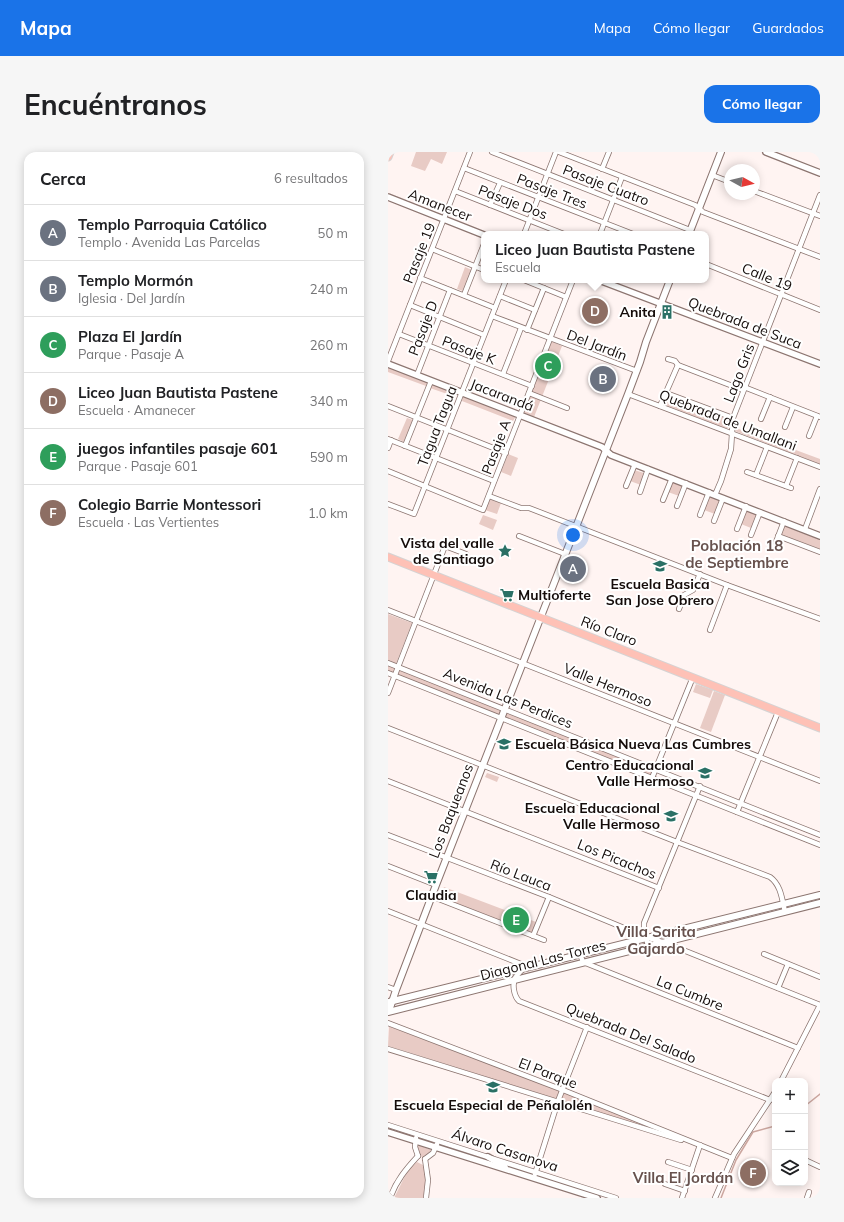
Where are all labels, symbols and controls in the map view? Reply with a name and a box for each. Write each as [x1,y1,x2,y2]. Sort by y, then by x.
text: Mapa [20,16,72,40]
text: Mapa [594,19,631,37]
text: Cómo llegar [653,19,730,37]
text: Guardados [752,19,824,37]
button: Cómo llegar [704,85,820,123]
text: Encuéntranos [24,87,207,122]
street label: Pasaje Cuatro [560,160,652,210]
north arrow [724,164,760,200]
text: Cerca [40,168,86,189]
street label: Pasaje Tres [514,169,590,213]
text: 6 resultados [274,170,348,186]
street label: Pasaje Dos [476,181,550,223]
street label: Amanecer [406,185,475,226]
text: Templo Parroquia Católico [78,215,267,234]
street label: Pasaje 19 [399,220,439,286]
text: A [48,225,58,241]
text: 50 m [318,225,348,241]
popup [481,231,709,283]
text: Templo · Avenida Las Parcelas [78,234,260,250]
text: Liceo Juan Bautista Pastene [495,240,695,259]
text: Escuela [495,259,541,275]
street label: Calle 19 [739,259,795,295]
text: Templo Mormón [78,271,193,290]
text: B [49,281,57,297]
text: 240 m [310,281,348,297]
text: Iglesia · Del Jardín [78,290,185,306]
street label: Quebrada de Suca [686,293,804,353]
pin: D [582,296,608,326]
street label: Pasaje D [404,298,442,358]
place label: Anita [619,303,656,321]
building icon: Anita [659,304,675,320]
street label: Del Jardín [564,325,630,365]
text: Plaza El Jardín [78,327,182,346]
street label: Pasaje K [440,332,499,369]
text: C [49,337,57,353]
text: 260 m [310,337,348,353]
street label: Lago Gris [720,341,758,405]
text: Parque · Pasaje A [78,346,184,362]
pin: C [535,351,561,381]
pin: B [590,364,616,394]
street label: Jacarandá [468,375,536,415]
text: Liceo Juan Bautista Pastene [78,383,278,402]
street label: Tagua Tagua [413,383,461,469]
street label: Quebrada de Umallani [657,385,799,455]
text: D [48,393,58,409]
text: 340 m [310,393,348,409]
text: Escuela · Amanecer [78,402,195,418]
street label: Pasaje A [477,416,515,477]
text: juegos infantiles pasaje 601 [78,439,278,458]
text: E [49,449,57,465]
text: 590 m [310,449,348,465]
text: Parque · Pasaje 601 [78,458,198,474]
text: Colegio Barrie Montessori [78,495,261,514]
text: F [49,505,57,521]
text: 1.0 km [308,505,348,521]
text: Escuela · Las Vertientes [78,514,219,530]
your location [563,525,583,545]
place label: Vista del valle de Santiago [400,534,494,568]
district label: Población 18 de Septiembre [685,536,789,572]
place icon: Vista del valle de Santiago [497,543,513,559]
pin: A [560,554,586,584]
school or university icon: Escuela Basica San Jose Obrero [652,558,668,574]
place label: Escuela Basica San Jose Obrero [606,575,714,609]
place label: Multioferte [518,586,591,604]
supermarket icon: Multioferte [499,587,515,603]
street label: Río Claro [578,612,640,650]
street label: Valle Hermoso [561,659,655,711]
street label: Avenida Las Perdices [441,664,575,732]
place label: Escuela Básica Nueva Las Cumbres [515,735,751,753]
school or university icon: Escuela Básica Nueva Las Cumbres [496,736,512,752]
place label: Centro Educacional Valle Hermoso [565,756,694,790]
street label: Los Baqueanos [425,761,477,861]
school or university icon: Centro Educacional Valle Hermoso [697,765,713,781]
place label: Escuela Educacional Valle Hermoso [525,799,660,833]
school or university icon: Escuela Educacional Valle Hermoso [663,808,679,824]
street label: Los Picachos [575,835,659,883]
street label: Río Lauca [488,855,554,895]
supermarket icon: Claudia [423,869,439,885]
place label: Claudia [405,886,457,904]
pin: E [503,905,529,935]
district label: Villa Sarita Gajardo [615,922,696,958]
street label: Diagonal Las Torres [478,936,608,984]
street label: La Cumbre [654,971,726,1015]
street label: Quebrada Del Salado [563,999,699,1067]
street label: El Parque [516,1054,580,1092]
map controls [772,1078,808,1186]
button: + [772,1078,808,1114]
school or university icon: Escuela Especial de Peñalolén [485,1079,501,1095]
place label: Escuela Especial de Peñalolén [394,1096,592,1114]
button: − [772,1114,808,1150]
street label: Álvaro Casanova [450,1124,560,1176]
button: layers [772,1150,808,1186]
pin: F [740,1158,766,1188]
district label: Villa El Jordán [632,1168,733,1187]

